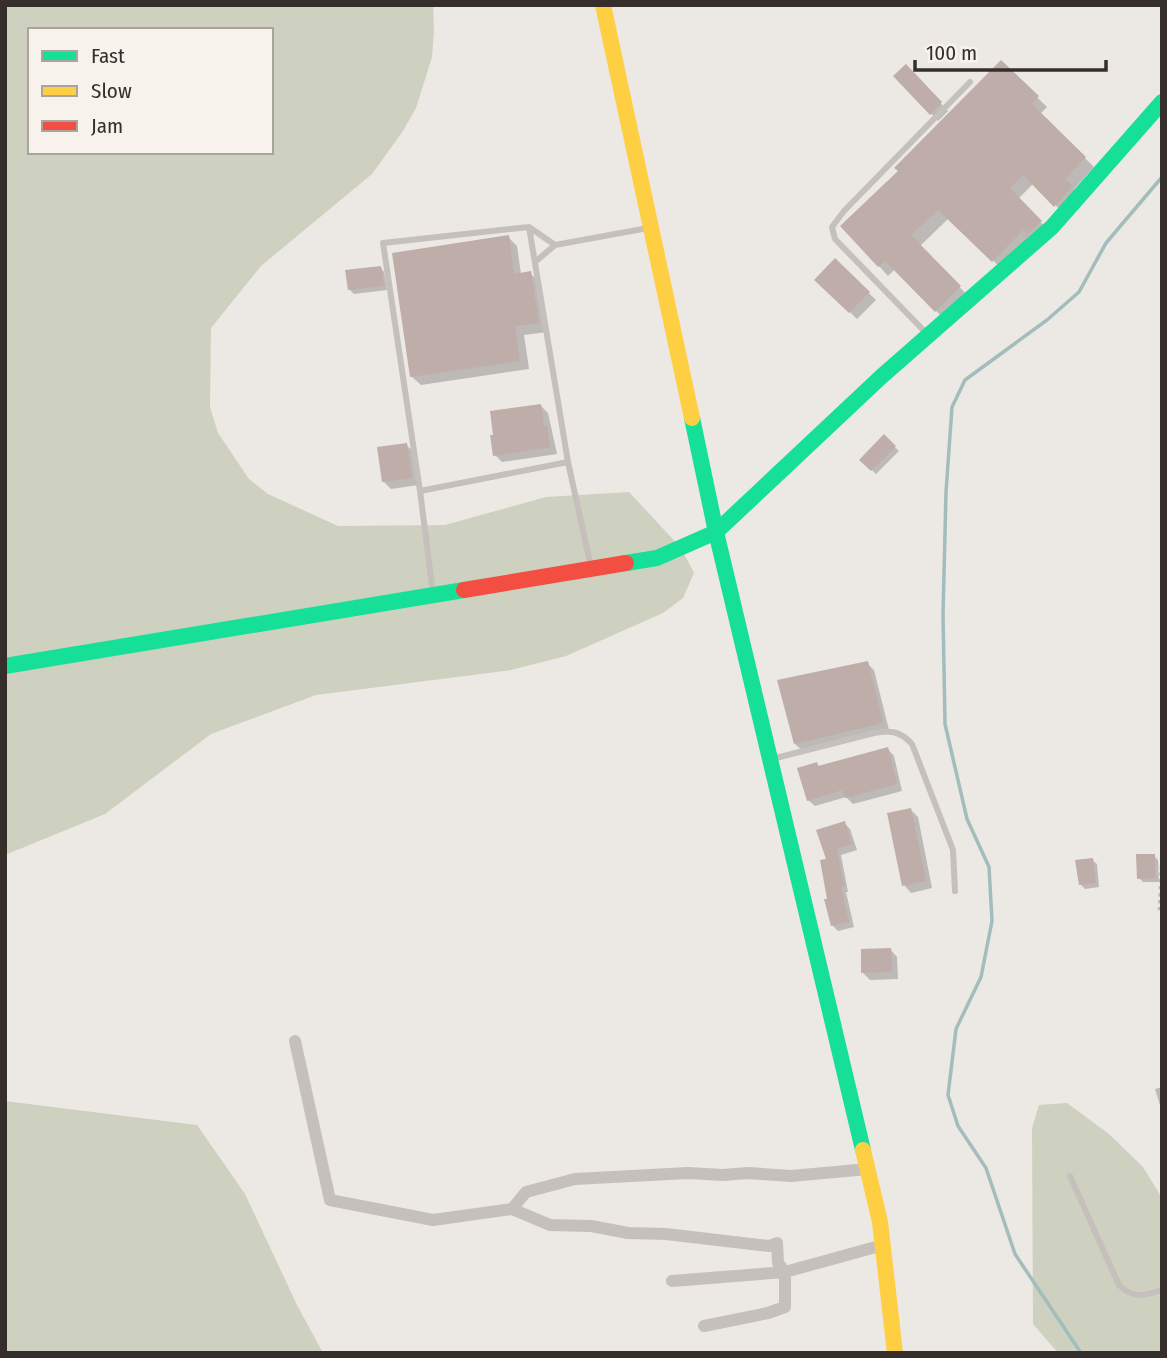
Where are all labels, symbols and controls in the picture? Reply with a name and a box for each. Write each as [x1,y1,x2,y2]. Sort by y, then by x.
legend [28,28,273,154]
scale bar [915,28,1106,72]
text: 100 m [926,40,977,66]
text: Fast [91,43,125,69]
text: Slow [91,78,132,104]
text: Jam [91,113,123,139]

